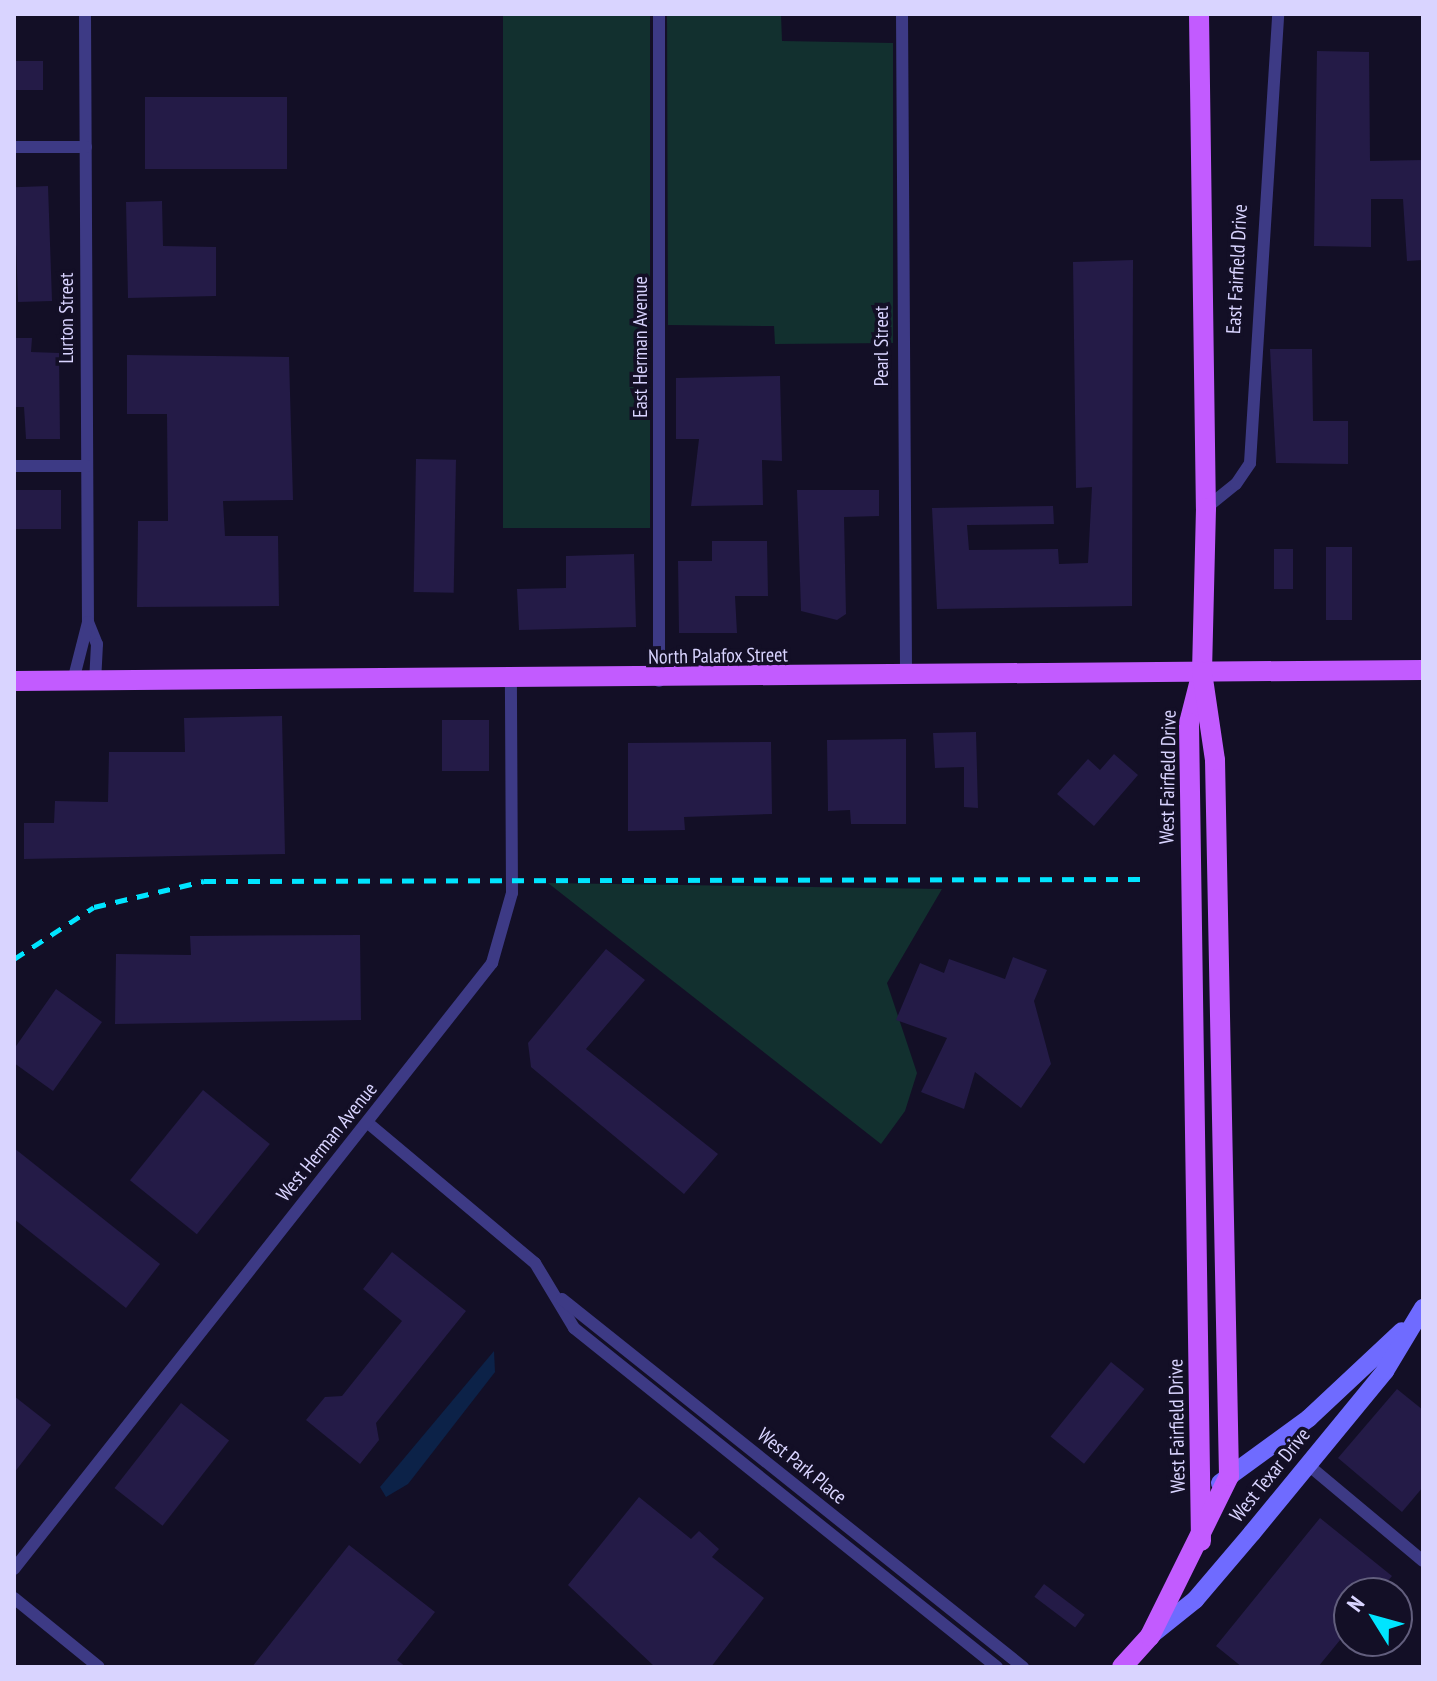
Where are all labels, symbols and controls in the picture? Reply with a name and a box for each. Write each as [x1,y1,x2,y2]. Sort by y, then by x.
street label: East Fairfield Drive [1222,203,1252,335]
street label: Lurton Street [54,272,78,364]
street label: East Herman Avenue [628,276,652,418]
street label: Pearl Street [869,306,893,386]
street label: North Palafox Street [648,643,788,669]
street label: West Fairfield Drive [1155,710,1181,844]
street label: West Herman Avenue [272,1077,382,1207]
street label: West Fairfield Drive [1164,1359,1190,1493]
street label: West Park Place [752,1423,852,1509]
street label: West Texar Drive [1225,1423,1315,1527]
north arrow [1333,1577,1413,1657]
text: N [1341,1591,1370,1617]

